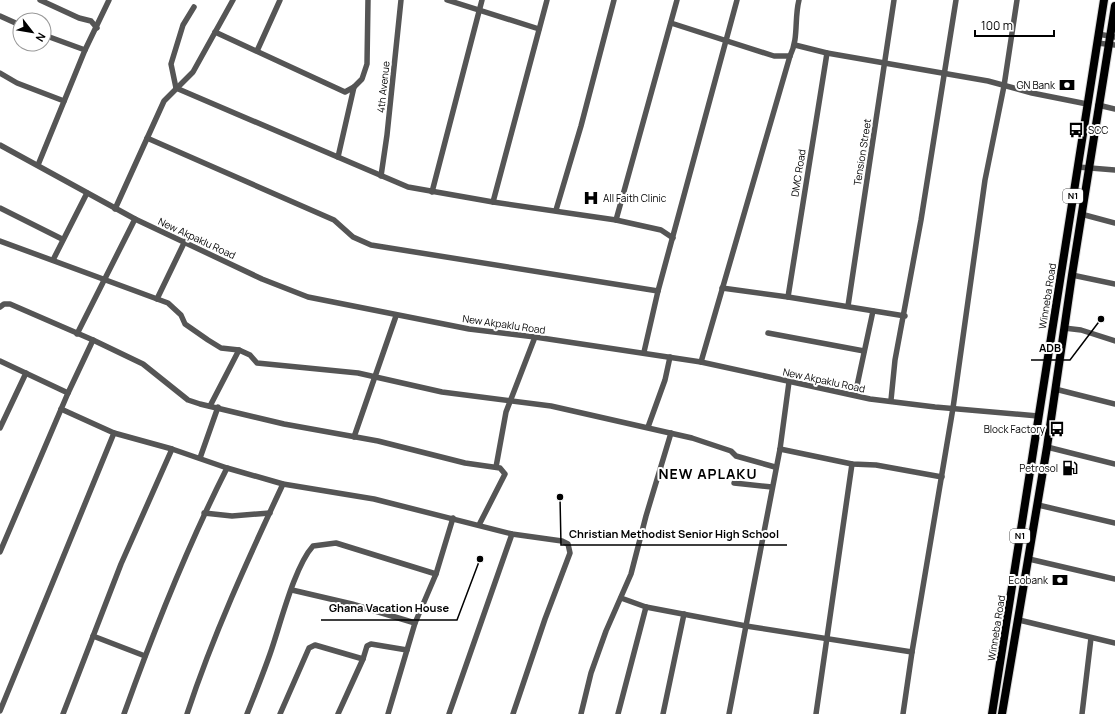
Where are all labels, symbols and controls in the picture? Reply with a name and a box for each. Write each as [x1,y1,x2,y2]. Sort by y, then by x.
north arrow [12,12,52,52]
scale bar [975,12,1054,38]
text: 100 m [981,17,1013,34]
text: N [32,30,49,45]
street label: 4th Avenue [373,60,393,114]
bank icon: GN Bank [1058,76,1076,94]
place label: GN Bank [1017,78,1056,92]
street label: Tension Street [850,118,874,186]
bus stop icon: SCC [1067,121,1085,139]
place label: SCC [1088,123,1108,137]
street label: DMC Road [787,148,809,198]
hospital icon: All Faith Clinic [582,189,600,207]
road number: N1 [1063,189,1083,203]
place label: All Faith Clinic [603,191,667,205]
street label: New Akpaklu Road [156,214,238,262]
street label: Winneba Road [1035,262,1059,330]
street label: New Akpaklu Road [461,311,547,337]
callout: ADB [1031,337,1070,360]
text: ADB [1039,340,1061,355]
street label: New Akpaklu Road [782,364,867,396]
bus stop icon: Block Factory [1048,420,1066,438]
place label: Block Factory [984,422,1046,436]
fuel station icon: Petrosol [1061,459,1079,477]
place label: Petrosol [1019,461,1058,475]
district label: NEW APLAKU [658,464,758,483]
callout: Christian Methodist Senior High School [561,522,787,545]
text: Christian Methodist Senior High School [569,526,779,541]
road number: N1 [1010,529,1030,543]
bank icon: Ecobank [1051,571,1069,589]
place label: Ecobank [1009,573,1049,587]
street label: Winneba Road [984,594,1008,662]
callout: Ghana Vacation House [321,597,457,620]
text: Ghana Vacation House [329,600,449,615]

